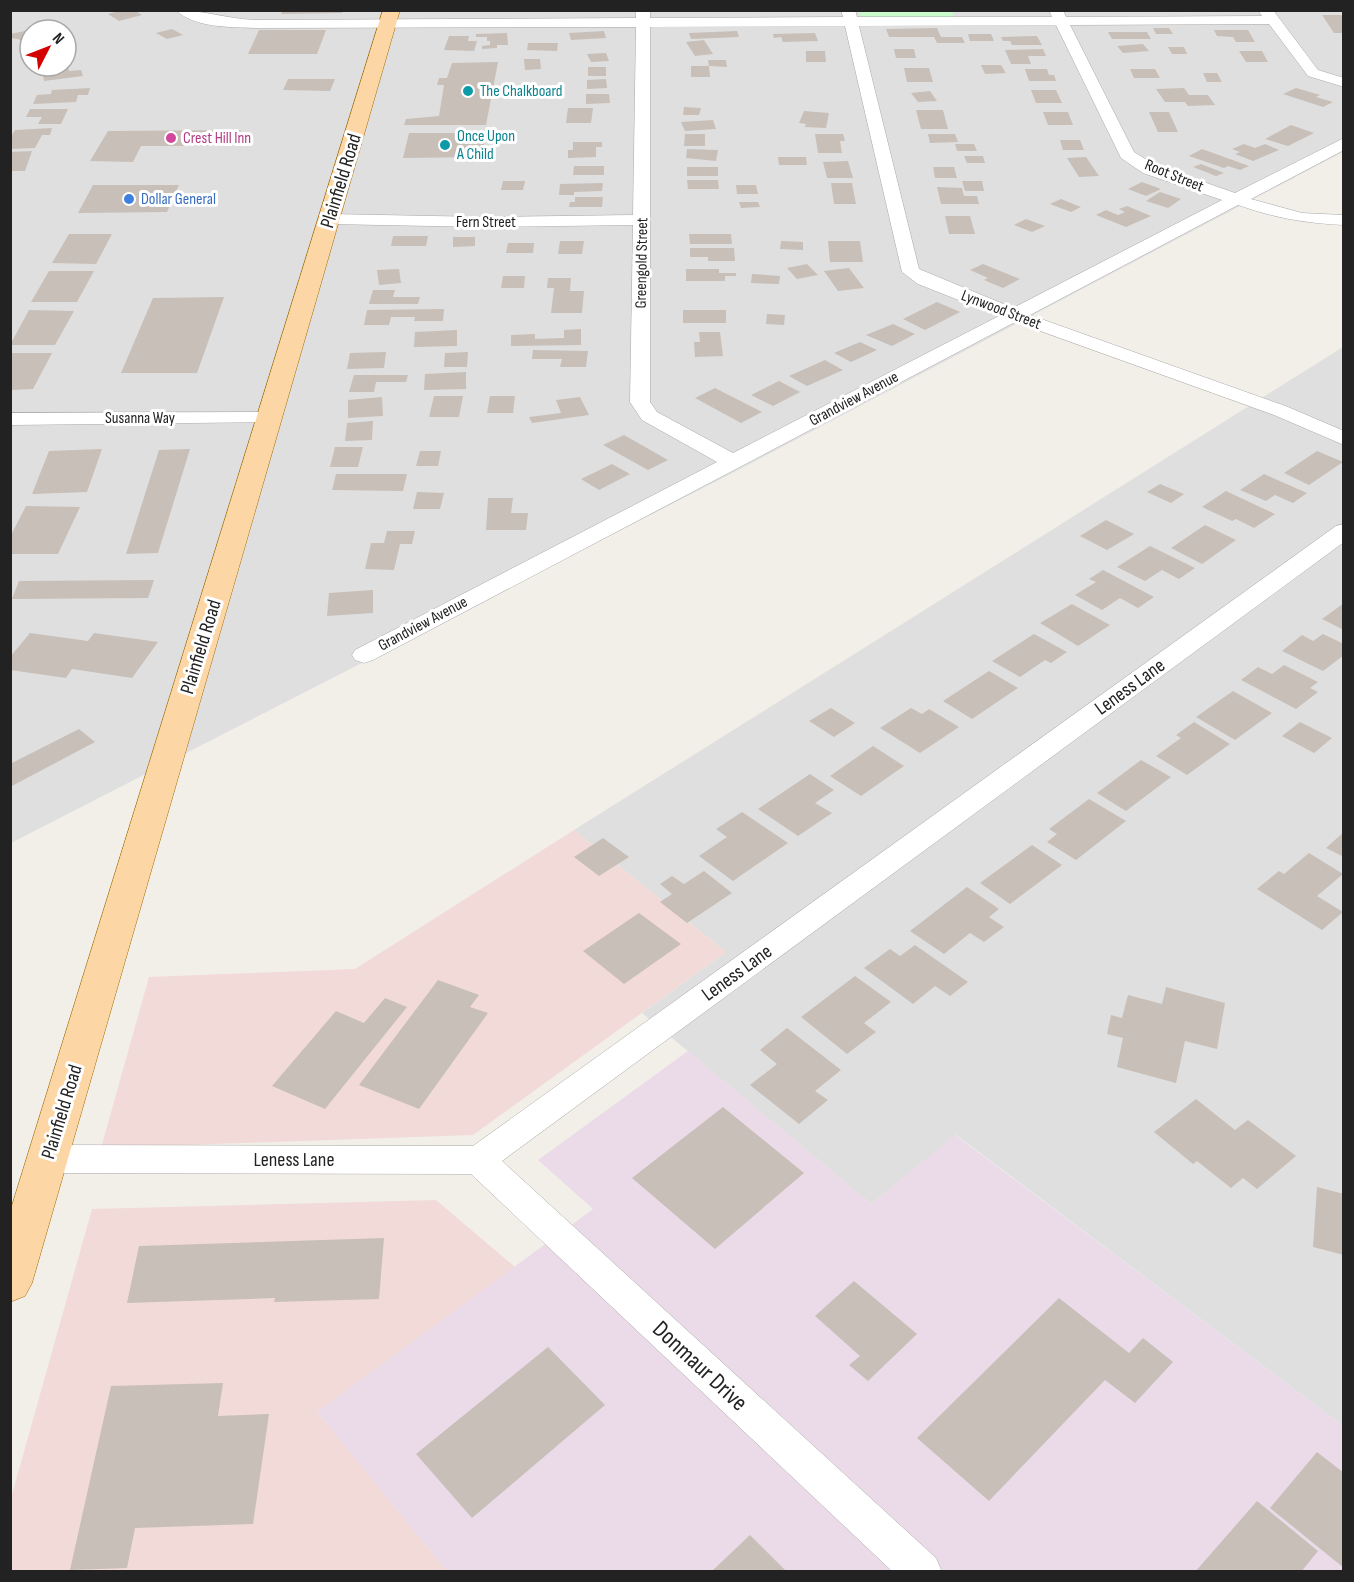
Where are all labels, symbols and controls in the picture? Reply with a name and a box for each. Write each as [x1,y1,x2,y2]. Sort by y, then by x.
north arrow [18,18,78,78]
text: N [48,29,68,48]
place label: The Chalkboard [480,82,562,101]
marker: The Chalkboard [461,84,475,98]
place label: Once Upon A Child [456,127,515,164]
place label: Crest Hill Inn [183,129,251,148]
marker: Crest Hill Inn [164,131,178,145]
street label: Plainfield Road [315,131,367,231]
marker: Once Upon A Child [438,138,452,152]
street label: Root Street [1142,156,1206,196]
place label: Dollar General [141,190,216,209]
marker: Dollar General [122,192,136,206]
street label: Fern Street [456,213,516,232]
street label: Greengold Street [632,217,652,309]
street label: Lynwood Street [959,286,1044,334]
street label: Grandview Avenue [806,368,902,430]
street label: Susanna Way [105,409,175,428]
street label: Grandview Avenue [375,593,471,655]
street label: Plainfield Road [175,597,227,697]
street label: Leness Lane [1090,654,1170,720]
street label: Leness Lane [697,940,777,1006]
street label: Plainfield Road [36,1062,88,1162]
street label: Leness Lane [254,1148,334,1172]
street label: Donmaur Drive [646,1315,754,1417]

